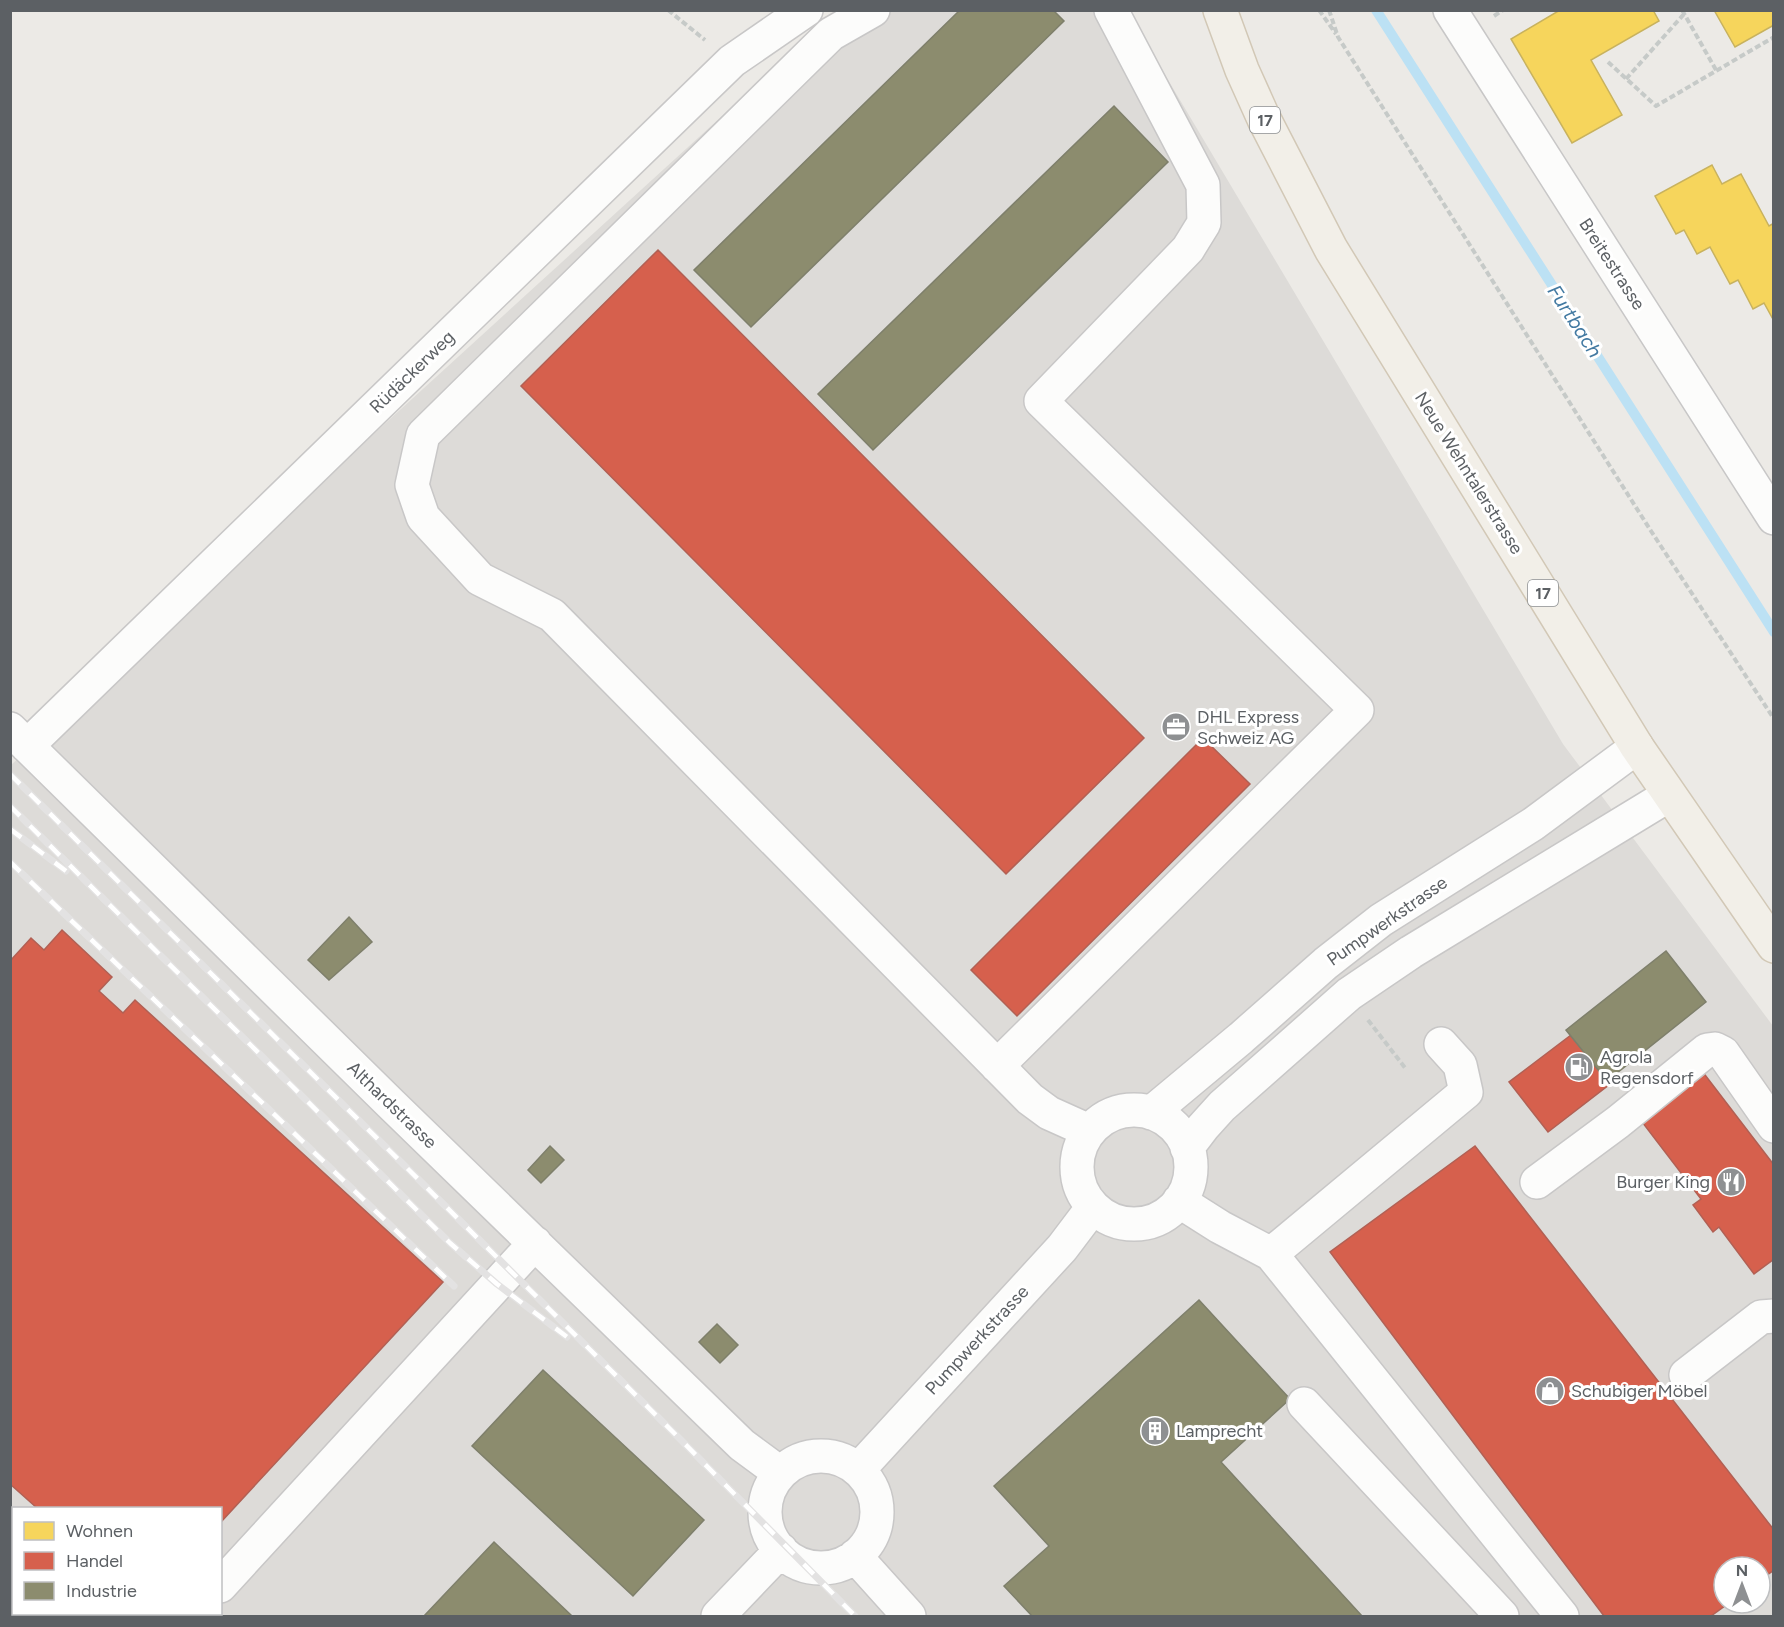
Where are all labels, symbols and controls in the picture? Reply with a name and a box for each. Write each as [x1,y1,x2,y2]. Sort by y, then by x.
road number: 17 [1250,107,1280,133]
street label: Breitestrasse [1574,214,1650,314]
water label: Furtbach [1543,280,1607,362]
street label: Rüdäckerweg [365,326,459,418]
street label: Neue Wehntalerstrasse [1410,388,1528,558]
road number: 17 [1528,580,1558,606]
place label: DHL Express Schweiz AG [1197,706,1299,749]
office icon: DHL Express Schweiz AG [1160,711,1192,743]
street label: Pumpwerkstrasse [1323,871,1451,971]
place label: Agrola Regensdorf [1600,1046,1694,1089]
fuel station icon: Agrola Regensdorf [1563,1051,1595,1083]
street label: Althardstrasse [343,1057,441,1153]
restaurant icon: Burger King [1715,1166,1747,1198]
place label: Burger King [1616,1171,1710,1193]
street label: Pumpwerkstrasse [921,1281,1033,1399]
shop icon: Schubiger Möbel [1534,1375,1566,1407]
place label: Schubiger Möbel [1571,1380,1708,1402]
building icon: Lamprecht [1139,1415,1171,1447]
place label: Lamprecht [1176,1420,1263,1442]
legend [12,1507,222,1615]
text: Wohnen [66,1520,133,1542]
text: Handel [66,1550,123,1572]
north arrow [1712,1555,1772,1615]
text: N [1736,1561,1748,1580]
text: Industrie [66,1580,137,1602]

